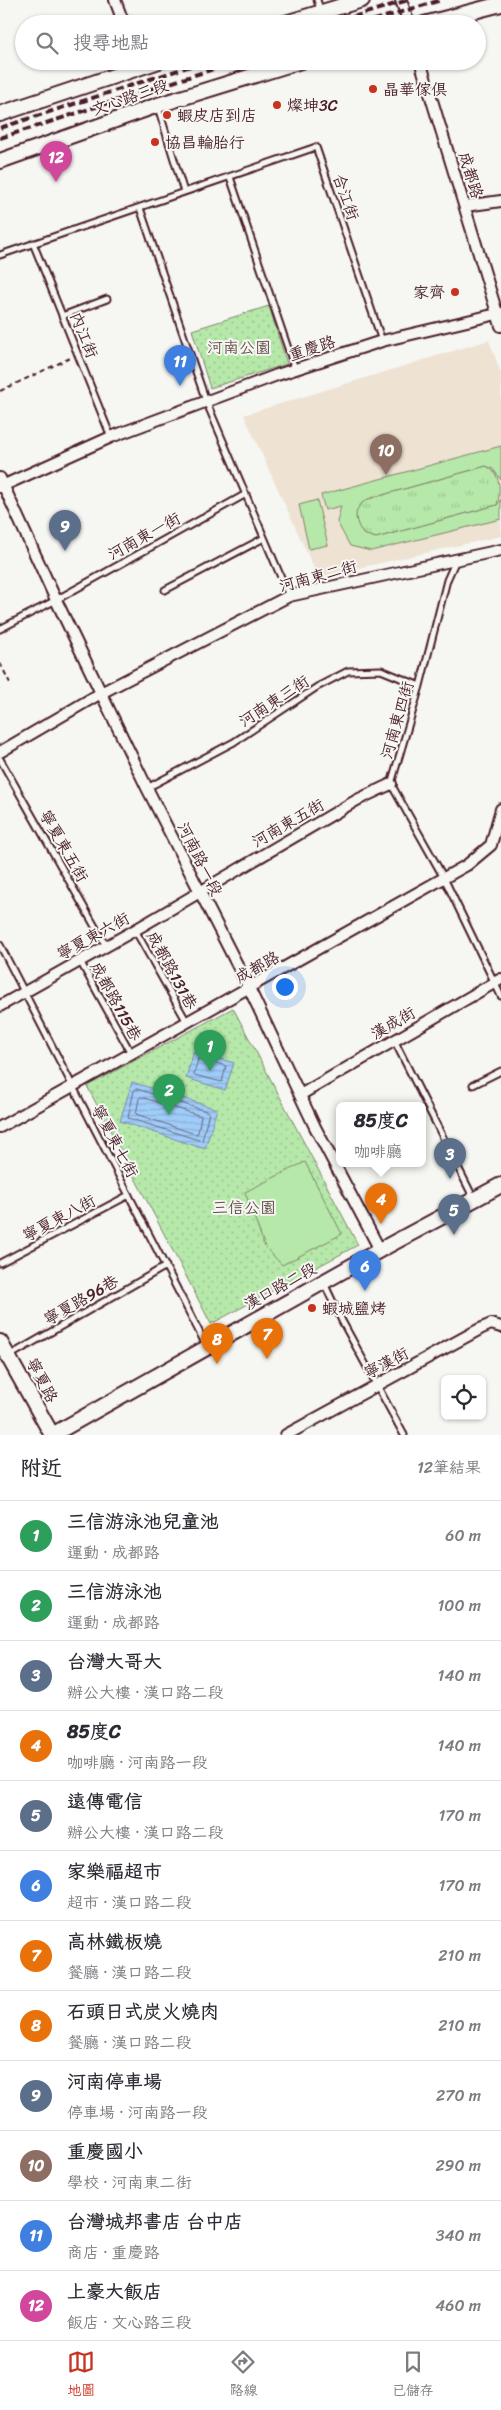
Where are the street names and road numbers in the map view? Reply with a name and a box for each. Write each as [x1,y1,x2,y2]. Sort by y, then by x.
street label: 文心路三段 [87,70,173,124]
street label: 成都路 [450,148,492,202]
street label: 合江街 [324,170,368,224]
street label: 內江街 [62,307,106,363]
street label: 重慶路 [285,327,339,369]
street label: 河南東一街 [102,504,186,568]
street label: 河南東二街 [276,552,360,600]
street label: 河南東三街 [233,667,315,735]
street label: 河南東四街 [372,678,422,762]
street label: 河南東五街 [246,790,330,856]
street label: 寧夏東五街 [31,804,97,888]
street label: 河南路一段 [169,817,231,901]
street label: 寧夏東六街 [51,904,135,968]
street label: 成都路131巷 [138,925,206,1015]
street label: 成都路 [229,943,285,991]
street label: 成都路115巷 [82,956,150,1046]
street label: 漢成街 [365,998,421,1048]
street label: 寧夏東七街 [83,1099,147,1183]
street label: 寧夏東八街 [17,1186,101,1250]
street label: 漢口路二段 [238,1254,322,1318]
street label: 寧夏路96巷 [38,1267,124,1333]
street label: 寧漢街 [358,1339,414,1387]
street label: 寧夏路 [18,1352,66,1408]

